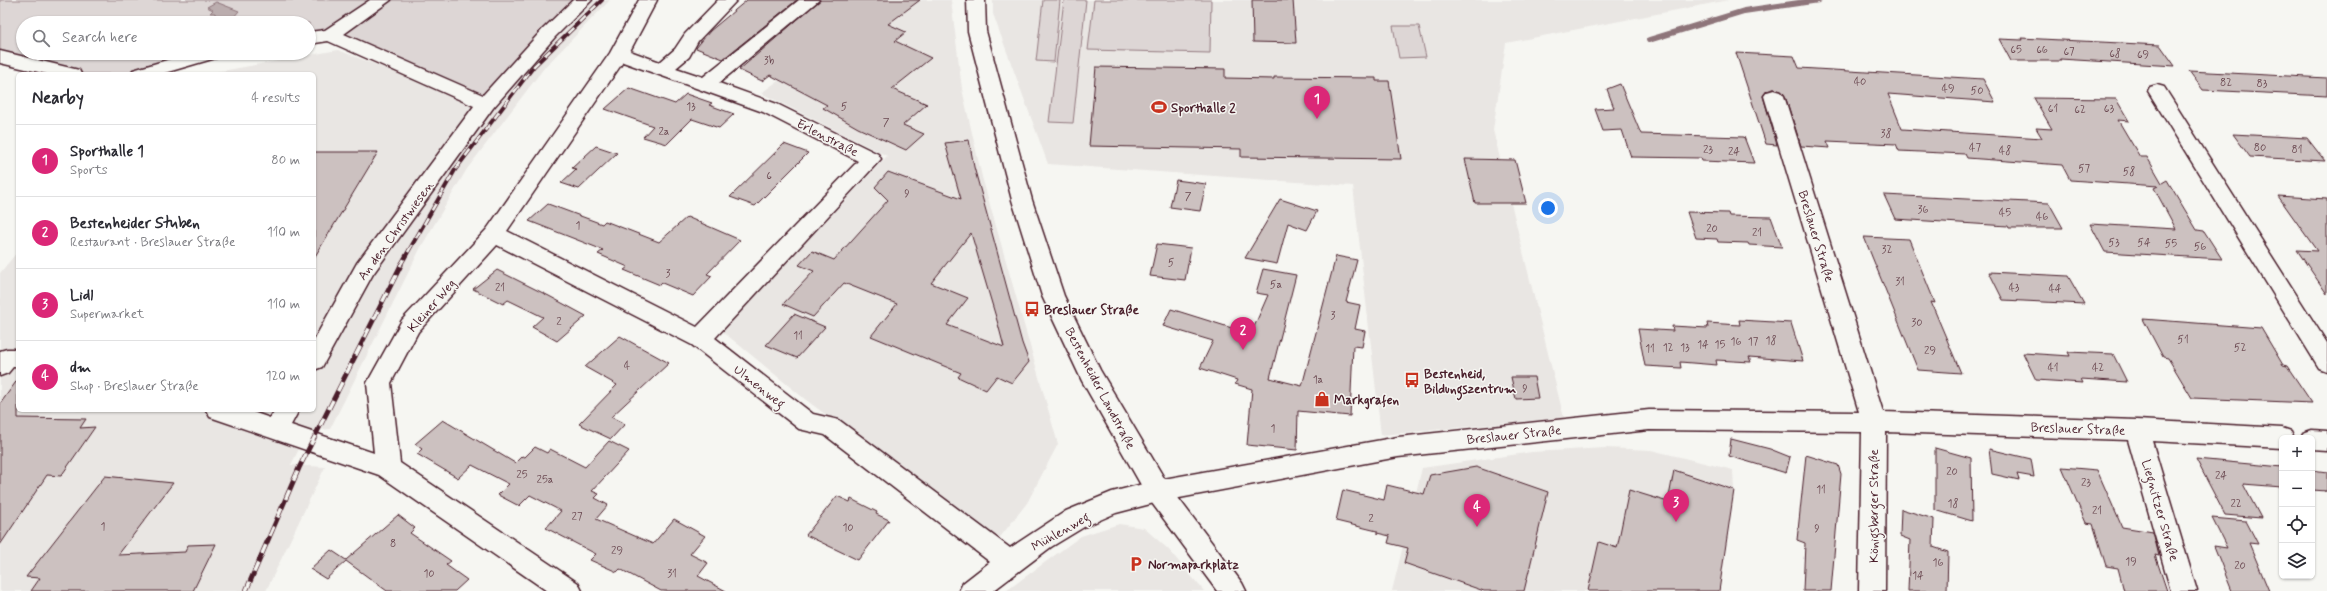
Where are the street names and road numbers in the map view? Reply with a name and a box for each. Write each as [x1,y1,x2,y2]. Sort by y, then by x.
street label: Erlenstraße [793,115,861,161]
street label: An den Christwiesen [354,178,438,284]
street label: Breslauer Straße [1794,189,1838,284]
street label: Kleiner Weg [404,276,460,336]
street label: Bestenheider Landstraße [1060,325,1139,452]
street label: Ulmenweg [728,362,788,414]
street label: Breslauer Straße [2030,419,2126,440]
street label: Breslauer Straße [1466,422,1562,449]
street label: Königsberger Straße [1866,449,1885,563]
street label: Liegnitzer Straße [2135,458,2182,564]
street label: Mühlenweg [1028,509,1094,558]

